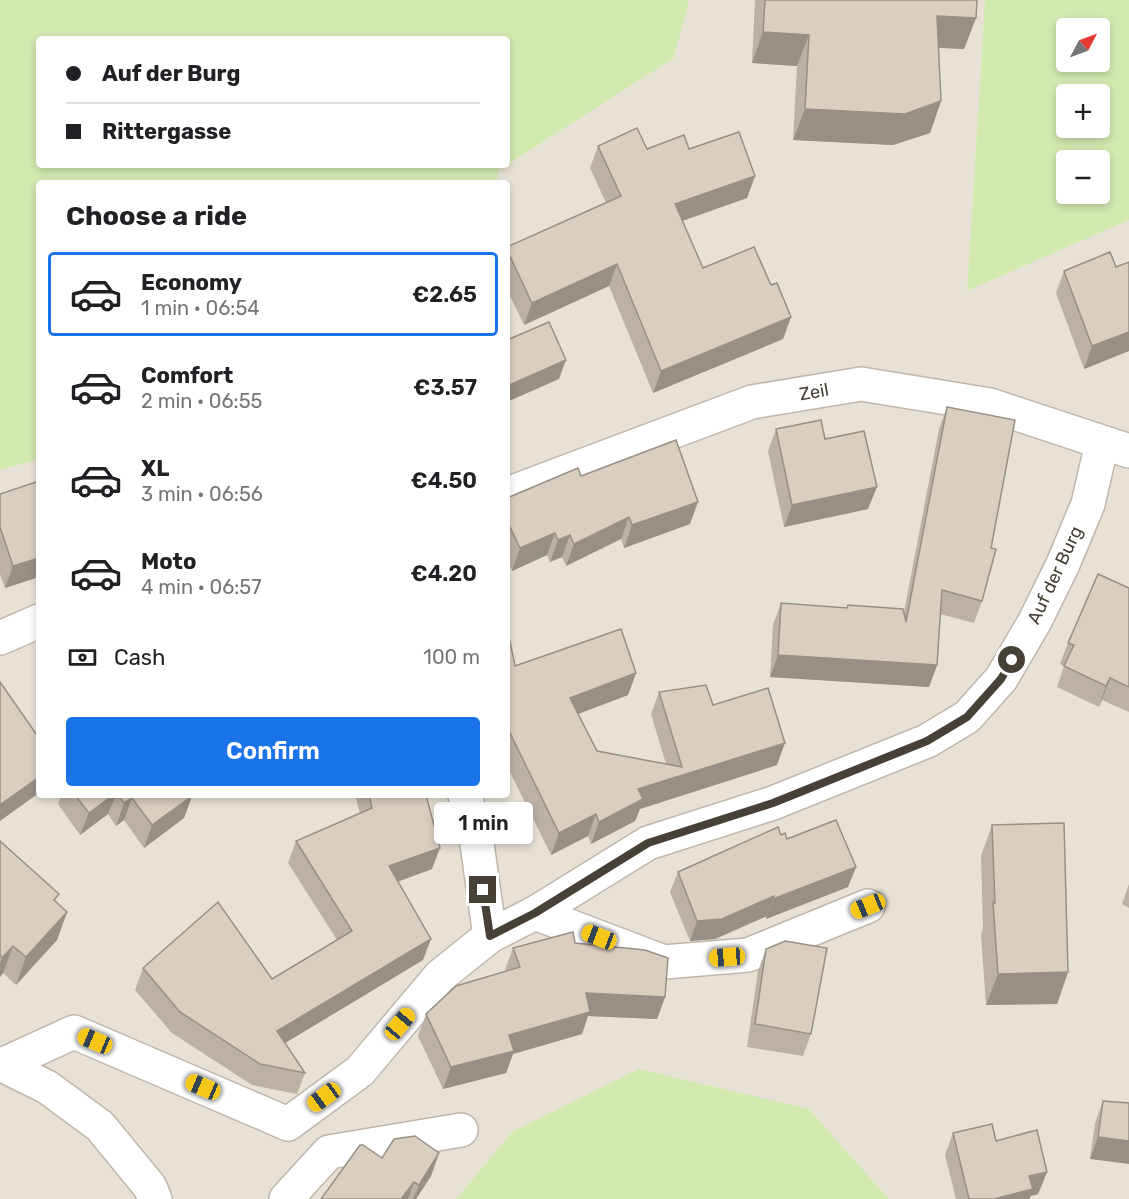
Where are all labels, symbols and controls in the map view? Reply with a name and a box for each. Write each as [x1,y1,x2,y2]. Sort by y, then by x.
north arrow [1056,18,1110,72]
map controls [1056,18,1110,204]
text: Auf der Burg [102,60,240,87]
button: + [1056,84,1110,138]
text: Rittergasse [102,118,231,145]
button: − [1056,150,1110,204]
text: Choose a ride [66,200,247,232]
icon: car [69,267,123,321]
text: Economy [141,269,242,296]
text: €2.65 [412,281,477,308]
text: 1 min · 06:54 [141,296,260,320]
icon: car [69,360,123,414]
text: Comfort [141,362,233,389]
text: €3.57 [414,374,477,401]
street label: Zeil [798,379,830,405]
text: 2 min · 06:55 [141,389,262,413]
icon: car [69,453,123,507]
text: XL [141,455,169,482]
text: €4.50 [411,467,477,494]
text: 3 min · 06:56 [141,482,263,506]
street label: Auf der Burg [1023,522,1087,628]
icon: car [69,546,123,600]
text: Moto [141,548,196,575]
text: €4.20 [411,560,477,587]
text: 4 min · 06:57 [141,575,261,599]
icon: cash [66,641,99,674]
text: Cash [114,644,165,671]
text: 100 m [423,645,480,669]
route start [998,646,1025,673]
button: Confirm [66,717,480,786]
callout: 1 min [434,803,532,845]
text: 1 min [458,811,509,835]
route end [469,876,496,903]
car [848,891,888,921]
car [579,922,619,952]
car [708,947,746,967]
car [382,1004,418,1044]
car [75,1026,115,1056]
car [183,1072,223,1102]
car [304,1079,344,1115]

